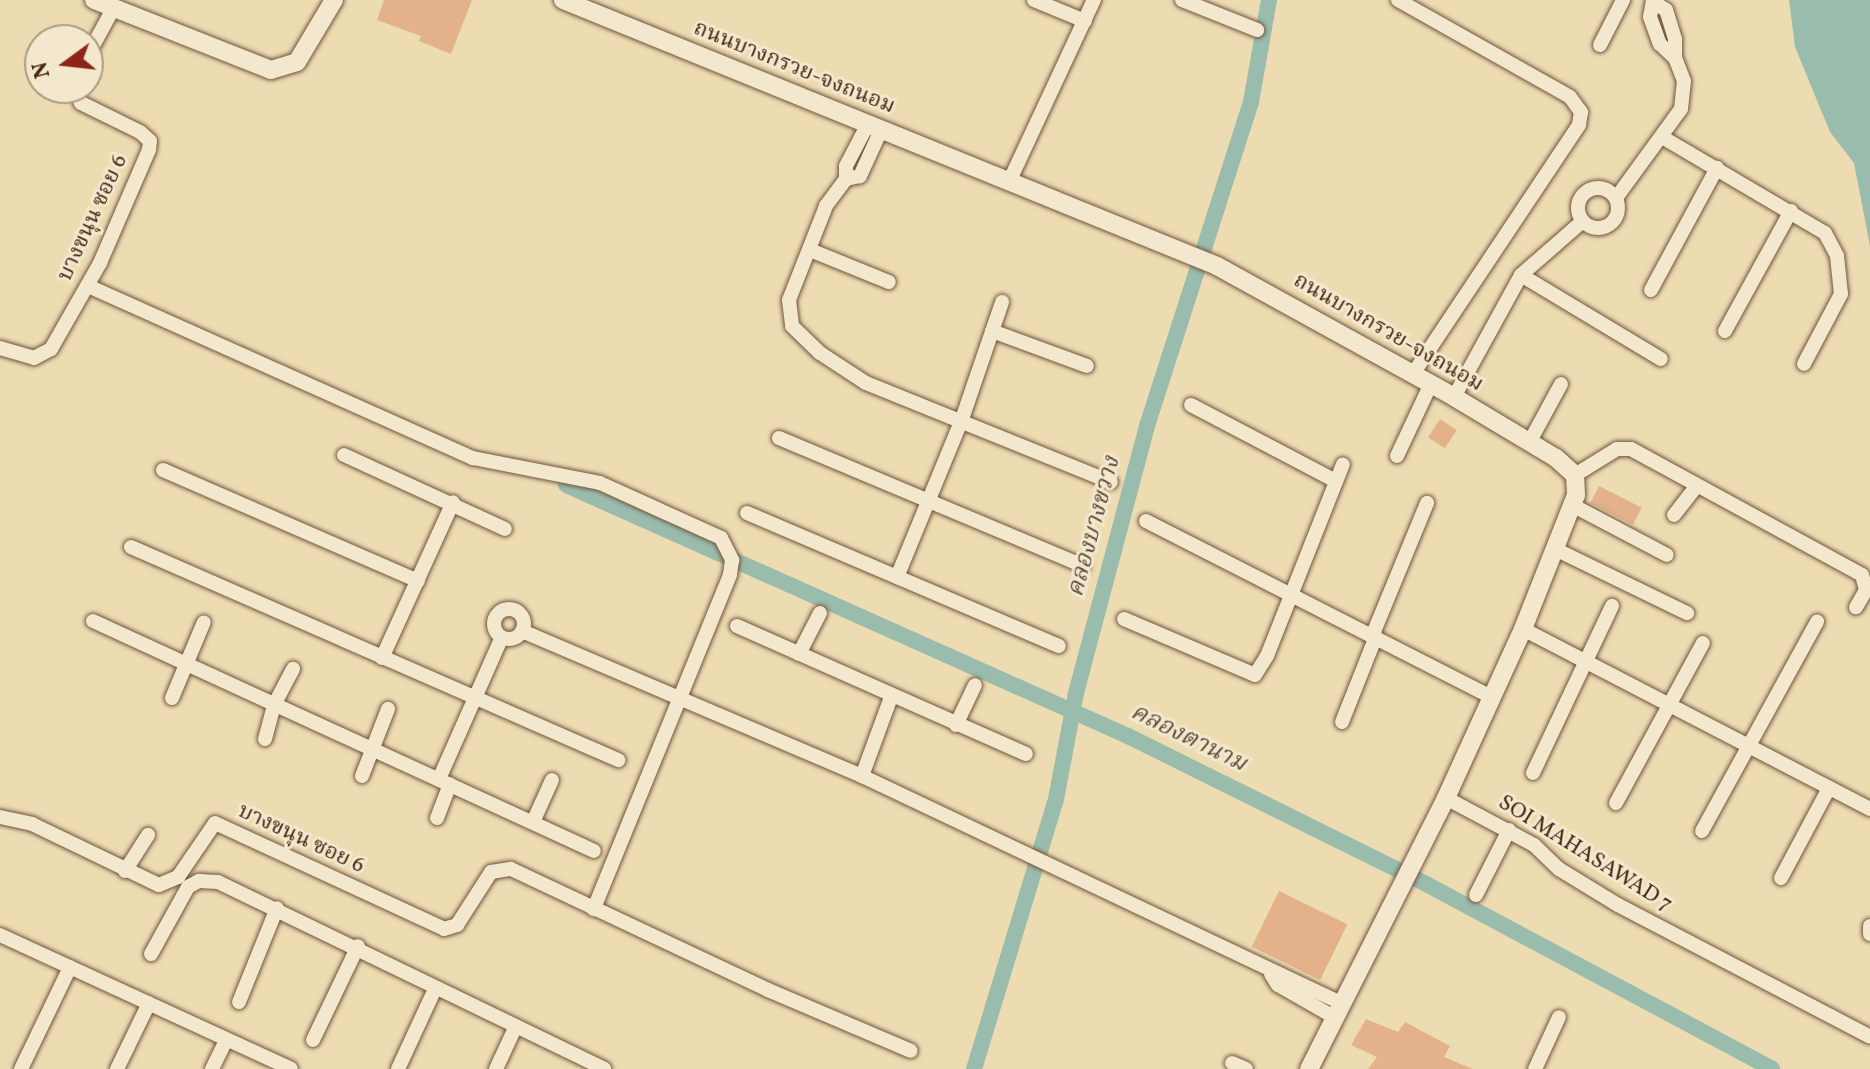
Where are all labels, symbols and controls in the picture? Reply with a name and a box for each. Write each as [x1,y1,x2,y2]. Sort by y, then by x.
street label: ถนนบางกรวย-จงถนอม [689,16,899,120]
north arrow [24,24,104,104]
text: N [25,58,59,82]
street label: บางขนุน ซอย 6 [52,151,134,285]
street label: ถนนบางกรวย-จงถนอม [1288,268,1488,398]
water label: คลองบางขวาง [1062,454,1128,600]
water label: คลองตานาม [1125,699,1251,779]
street label: SOI MAHASAWAD 7 [1493,790,1677,918]
street label: บางขนุน ซอย 6 [234,798,368,880]

